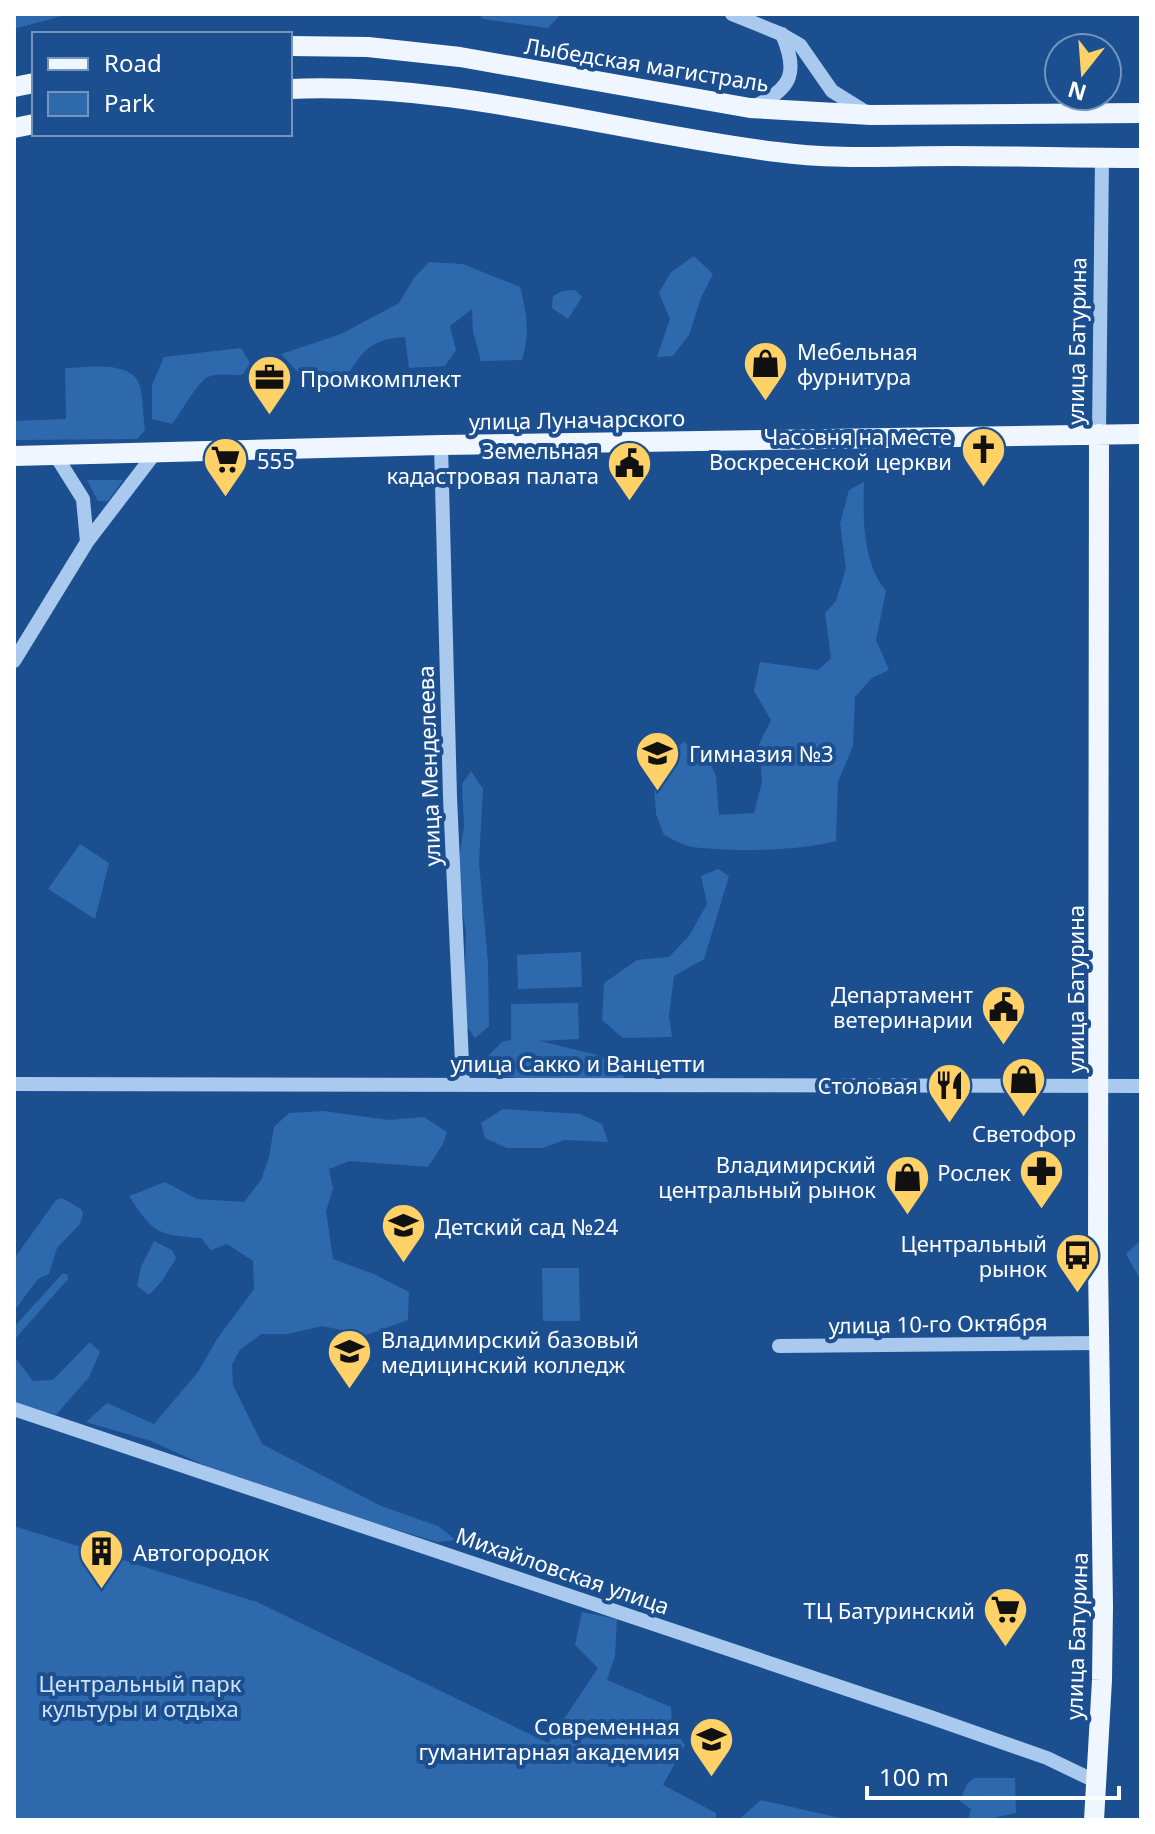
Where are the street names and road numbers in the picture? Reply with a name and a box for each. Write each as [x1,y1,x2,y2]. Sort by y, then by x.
street label: Лыбедская магистраль [523,30,771,98]
street label: улица Батурина [1060,257,1092,425]
street label: улица Луначарского [468,402,686,436]
street label: улица Менделеева [410,665,446,867]
street label: улица Батурина [1060,905,1090,1073]
street label: улица Сакко и Ванцетти [450,1048,706,1078]
street label: улица 10-го Октября [828,1306,1048,1340]
street label: Михайловская улица [452,1519,674,1621]
street label: улица Батурина [1058,1552,1094,1720]

